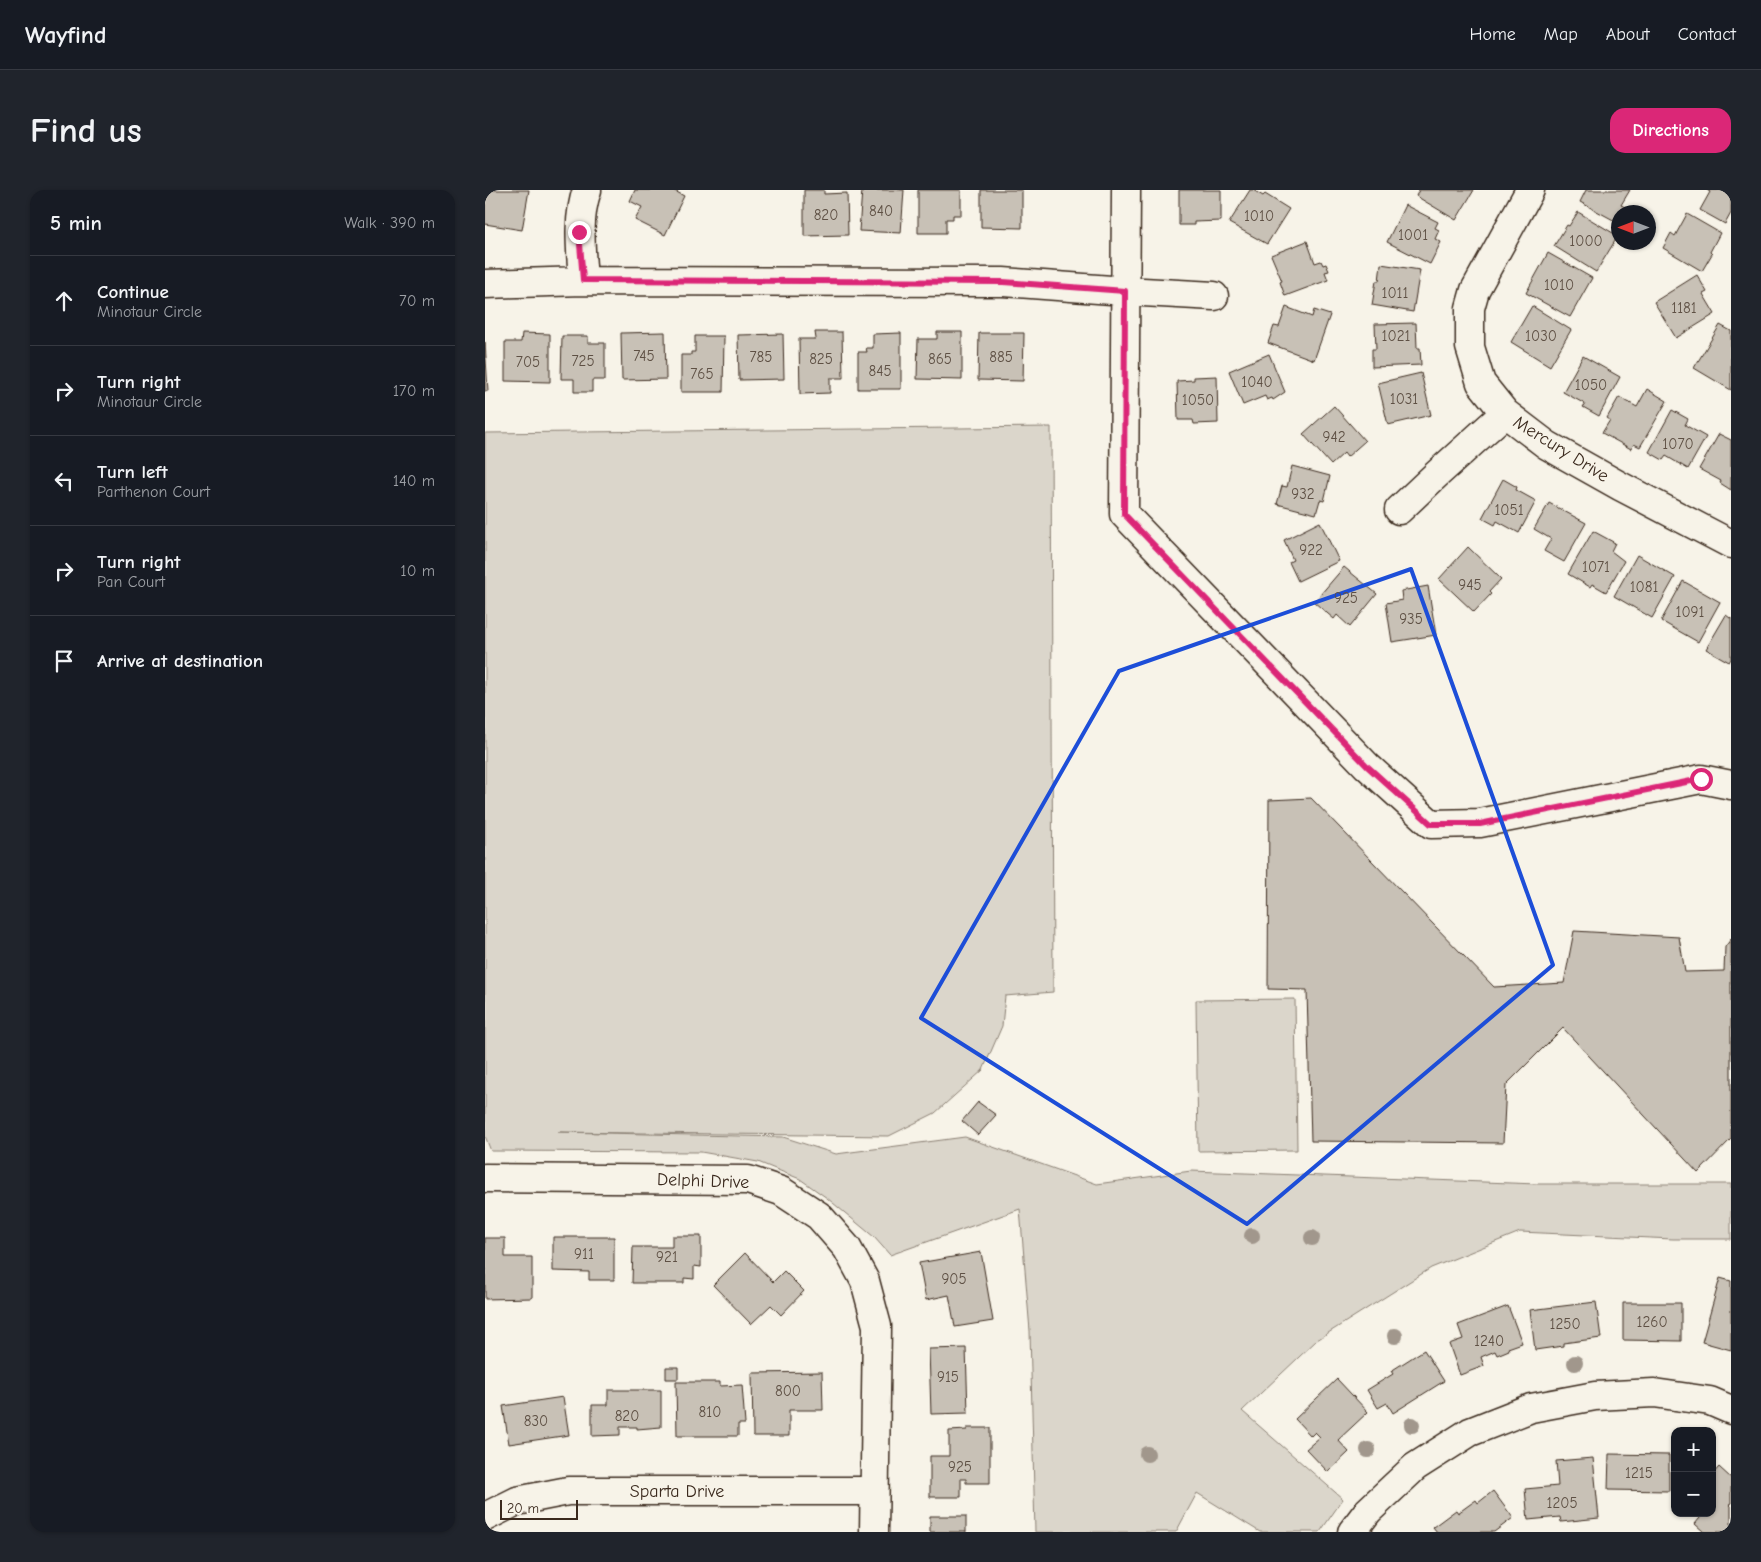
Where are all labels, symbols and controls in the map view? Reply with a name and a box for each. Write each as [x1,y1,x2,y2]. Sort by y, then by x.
text: Wayfind [25,21,106,49]
text: Home [1469,24,1516,45]
text: Map [1544,24,1578,45]
text: About [1606,24,1650,45]
text: Contact [1678,24,1736,45]
button: Directions [1610,108,1731,153]
text: Find us [30,110,142,151]
house number: 840 [869,202,893,220]
north arrow [1611,205,1656,250]
house number: 820 [814,206,838,224]
house number: 1010 [1244,207,1274,225]
text: 5 min [50,211,102,235]
text: Walk · 390 m [344,214,435,232]
route end [568,221,591,244]
house number: 1001 [1398,226,1428,244]
house number: 1000 [1569,232,1603,250]
house number: 1010 [1544,276,1574,294]
text: Continue [97,281,169,303]
house number: 1011 [1382,284,1409,302]
icon: ahead [50,287,78,315]
text: 70 m [399,292,435,310]
house number: 1181 [1671,299,1697,317]
text: Minotaur Circle [97,303,202,321]
house number: 1021 [1382,327,1410,345]
house number: 1030 [1525,327,1557,345]
house number: 745 [633,347,655,365]
house number: 785 [750,348,772,366]
house number: 885 [989,348,1013,366]
house number: 825 [809,350,833,368]
house number: 865 [928,350,952,368]
house number: 725 [571,352,595,370]
house number: 705 [516,353,540,371]
house number: 845 [868,362,892,380]
house number: 765 [690,365,714,383]
text: Turn right [97,371,181,393]
house number: 1040 [1241,373,1273,391]
house number: 1050 [1575,376,1607,394]
icon: right [50,377,78,405]
text: 170 m [393,382,435,400]
house number: 1031 [1390,390,1418,408]
house number: 1050 [1182,391,1214,409]
text: Minotaur Circle [97,393,202,411]
street label: Mercury Drive [1509,411,1613,487]
house number: 942 [1322,428,1346,446]
house number: 1070 [1662,435,1694,453]
text: Turn left [97,461,168,483]
icon: left [50,467,78,495]
text: 140 m [393,472,435,490]
text: Parthenon Court [97,483,210,501]
house number: 932 [1291,485,1315,503]
house number: 1051 [1494,501,1524,519]
house number: 922 [1299,541,1323,559]
text: Turn right [97,551,181,573]
icon: right [50,557,78,585]
house number: 1071 [1582,558,1610,576]
text: 10 m [400,562,435,580]
text: Pan Court [97,573,165,591]
house number: 945 [1458,576,1482,594]
house number: 1081 [1630,578,1658,596]
house number: 925 [1334,589,1358,607]
house number: 1091 [1676,603,1705,621]
house number: 935 [1399,610,1423,628]
icon: arrive [50,647,78,675]
text: Arrive at destination [97,650,263,672]
route start [1690,768,1713,791]
street label: Delphi Drive [656,1169,750,1193]
house number: 911 [574,1245,594,1263]
house number: 921 [656,1248,678,1266]
house number: 905 [941,1270,967,1288]
house number: 1260 [1636,1313,1668,1331]
house number: 1250 [1549,1315,1581,1333]
house number: 1240 [1474,1332,1504,1350]
house number: 915 [937,1368,959,1386]
house number: 800 [775,1382,801,1400]
house number: 810 [699,1403,721,1421]
house number: 820 [615,1407,639,1425]
house number: 830 [524,1412,548,1430]
map controls [1671,1427,1716,1517]
button: + [1671,1427,1716,1472]
house number: 925 [948,1458,972,1476]
house number: 1215 [1625,1464,1653,1482]
button: − [1671,1472,1716,1517]
street label: Sparta Drive [630,1481,724,1502]
house number: 1205 [1546,1494,1578,1512]
scale bar [500,1497,577,1520]
text: 20 m [507,1500,539,1517]

